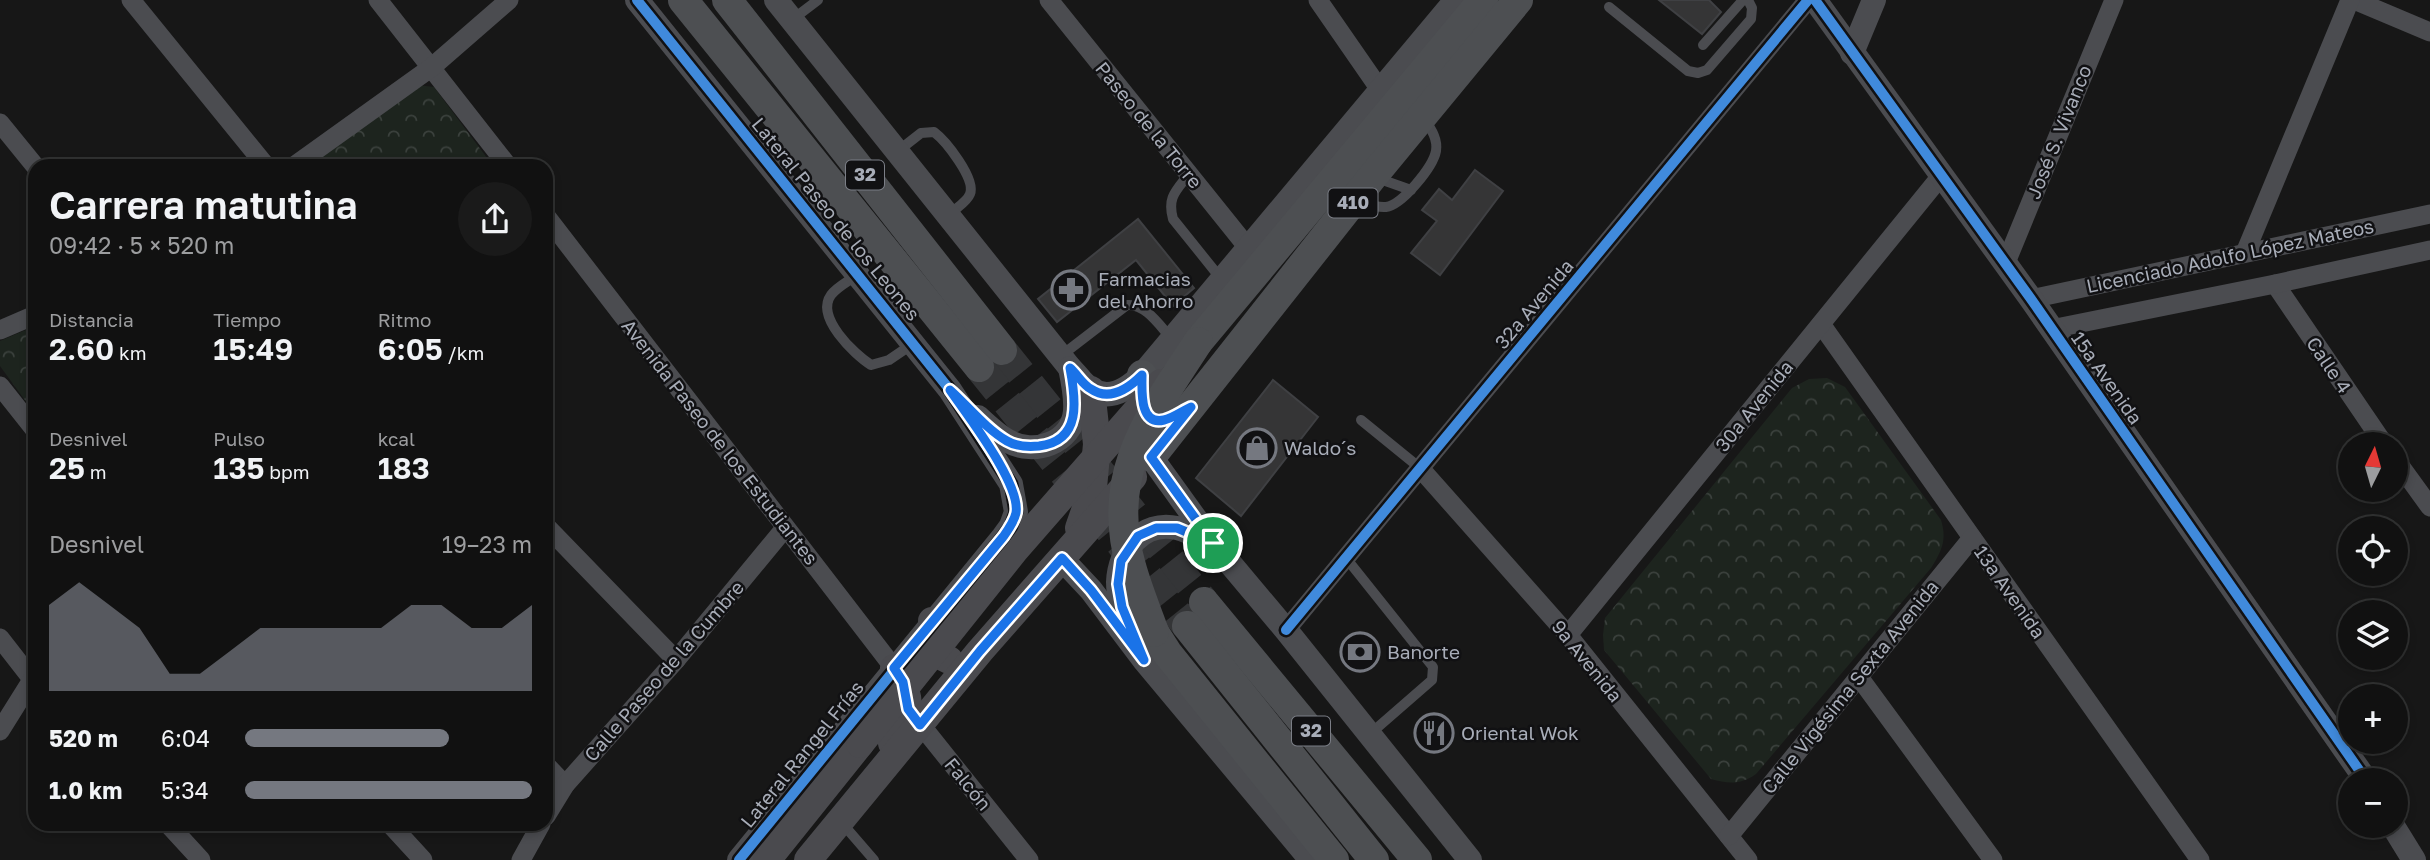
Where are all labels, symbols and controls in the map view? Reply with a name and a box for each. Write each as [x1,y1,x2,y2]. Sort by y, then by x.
street label: Paseo de la Torre [1091,57,1208,193]
street label: José S. Vivanco [2021,62,2096,202]
street label: Lateral Paseo de los Leones [747,113,925,325]
road number: 32 [846,160,884,190]
text: Carrera matutina [49,182,358,227]
button: share [458,182,532,256]
road number: 410 [1328,188,1378,218]
street label: Licenciado Adolfo López Mateos [2084,214,2376,297]
text: 09:42 · 5 × 520 m [49,231,234,259]
street label: 32a Avenida [1490,254,1578,353]
place label: Farmacias del Ahorro [1098,267,1193,312]
pharmacy icon: Farmacias del Ahorro [1050,269,1092,311]
text: Distancia [49,308,134,331]
text: Tiempo [213,308,281,331]
text: Ritmo [378,308,431,331]
street label: Avenida Paseo de los Estudiantes [617,314,823,569]
street label: 15a Avenida [2067,327,2148,428]
text: 2.60 [49,331,114,367]
text: 15:49 [213,331,293,367]
text: 6:05 [378,331,443,367]
street label: Calle 4 [2302,332,2357,397]
text: km [114,341,146,364]
text: /km [443,341,484,364]
street label: 30a Avenida [1710,356,1797,456]
text: Desnivel [49,427,128,450]
text: Pulso [213,427,265,450]
text: kcal [378,427,415,450]
shop icon: Waldo´s [1236,427,1278,469]
north arrow [2338,432,2408,502]
map controls [2338,432,2408,838]
place label: Waldo´s [1284,436,1356,459]
text: 25 [49,450,85,486]
text: 135 [213,450,265,486]
text: 183 [378,450,430,486]
text: m [85,460,107,483]
text: bpm [265,460,309,483]
pin [1183,513,1243,573]
button: locate [2338,516,2408,586]
icon: arrive [1194,524,1232,562]
text: Desnivel [49,530,144,558]
text: 19–23 m [442,530,532,558]
street label: 13a Avenida [1970,541,2051,642]
street label: Calle Vigésima Sexta Avenida [1756,575,1943,798]
street label: Calle Paseo de la Cumbre [579,576,748,766]
button: layers [2338,600,2408,670]
street label: 9a Avenida [1547,615,1627,706]
bank icon: Banorte [1339,631,1381,673]
place label: Banorte [1387,640,1460,663]
street label: Lateral Rangel Frías [735,676,868,832]
button: + [2338,684,2408,754]
restaurant icon: Oriental Wok [1413,712,1455,754]
road number: 32 [1292,716,1330,746]
place label: Oriental Wok [1461,721,1579,744]
text: 520 m [49,724,118,752]
text: 6:04 [161,724,210,752]
street label: Falcón [940,753,997,815]
button: − [2338,768,2408,838]
text: 1.0 km [49,776,122,804]
text: 5:34 [161,776,209,804]

